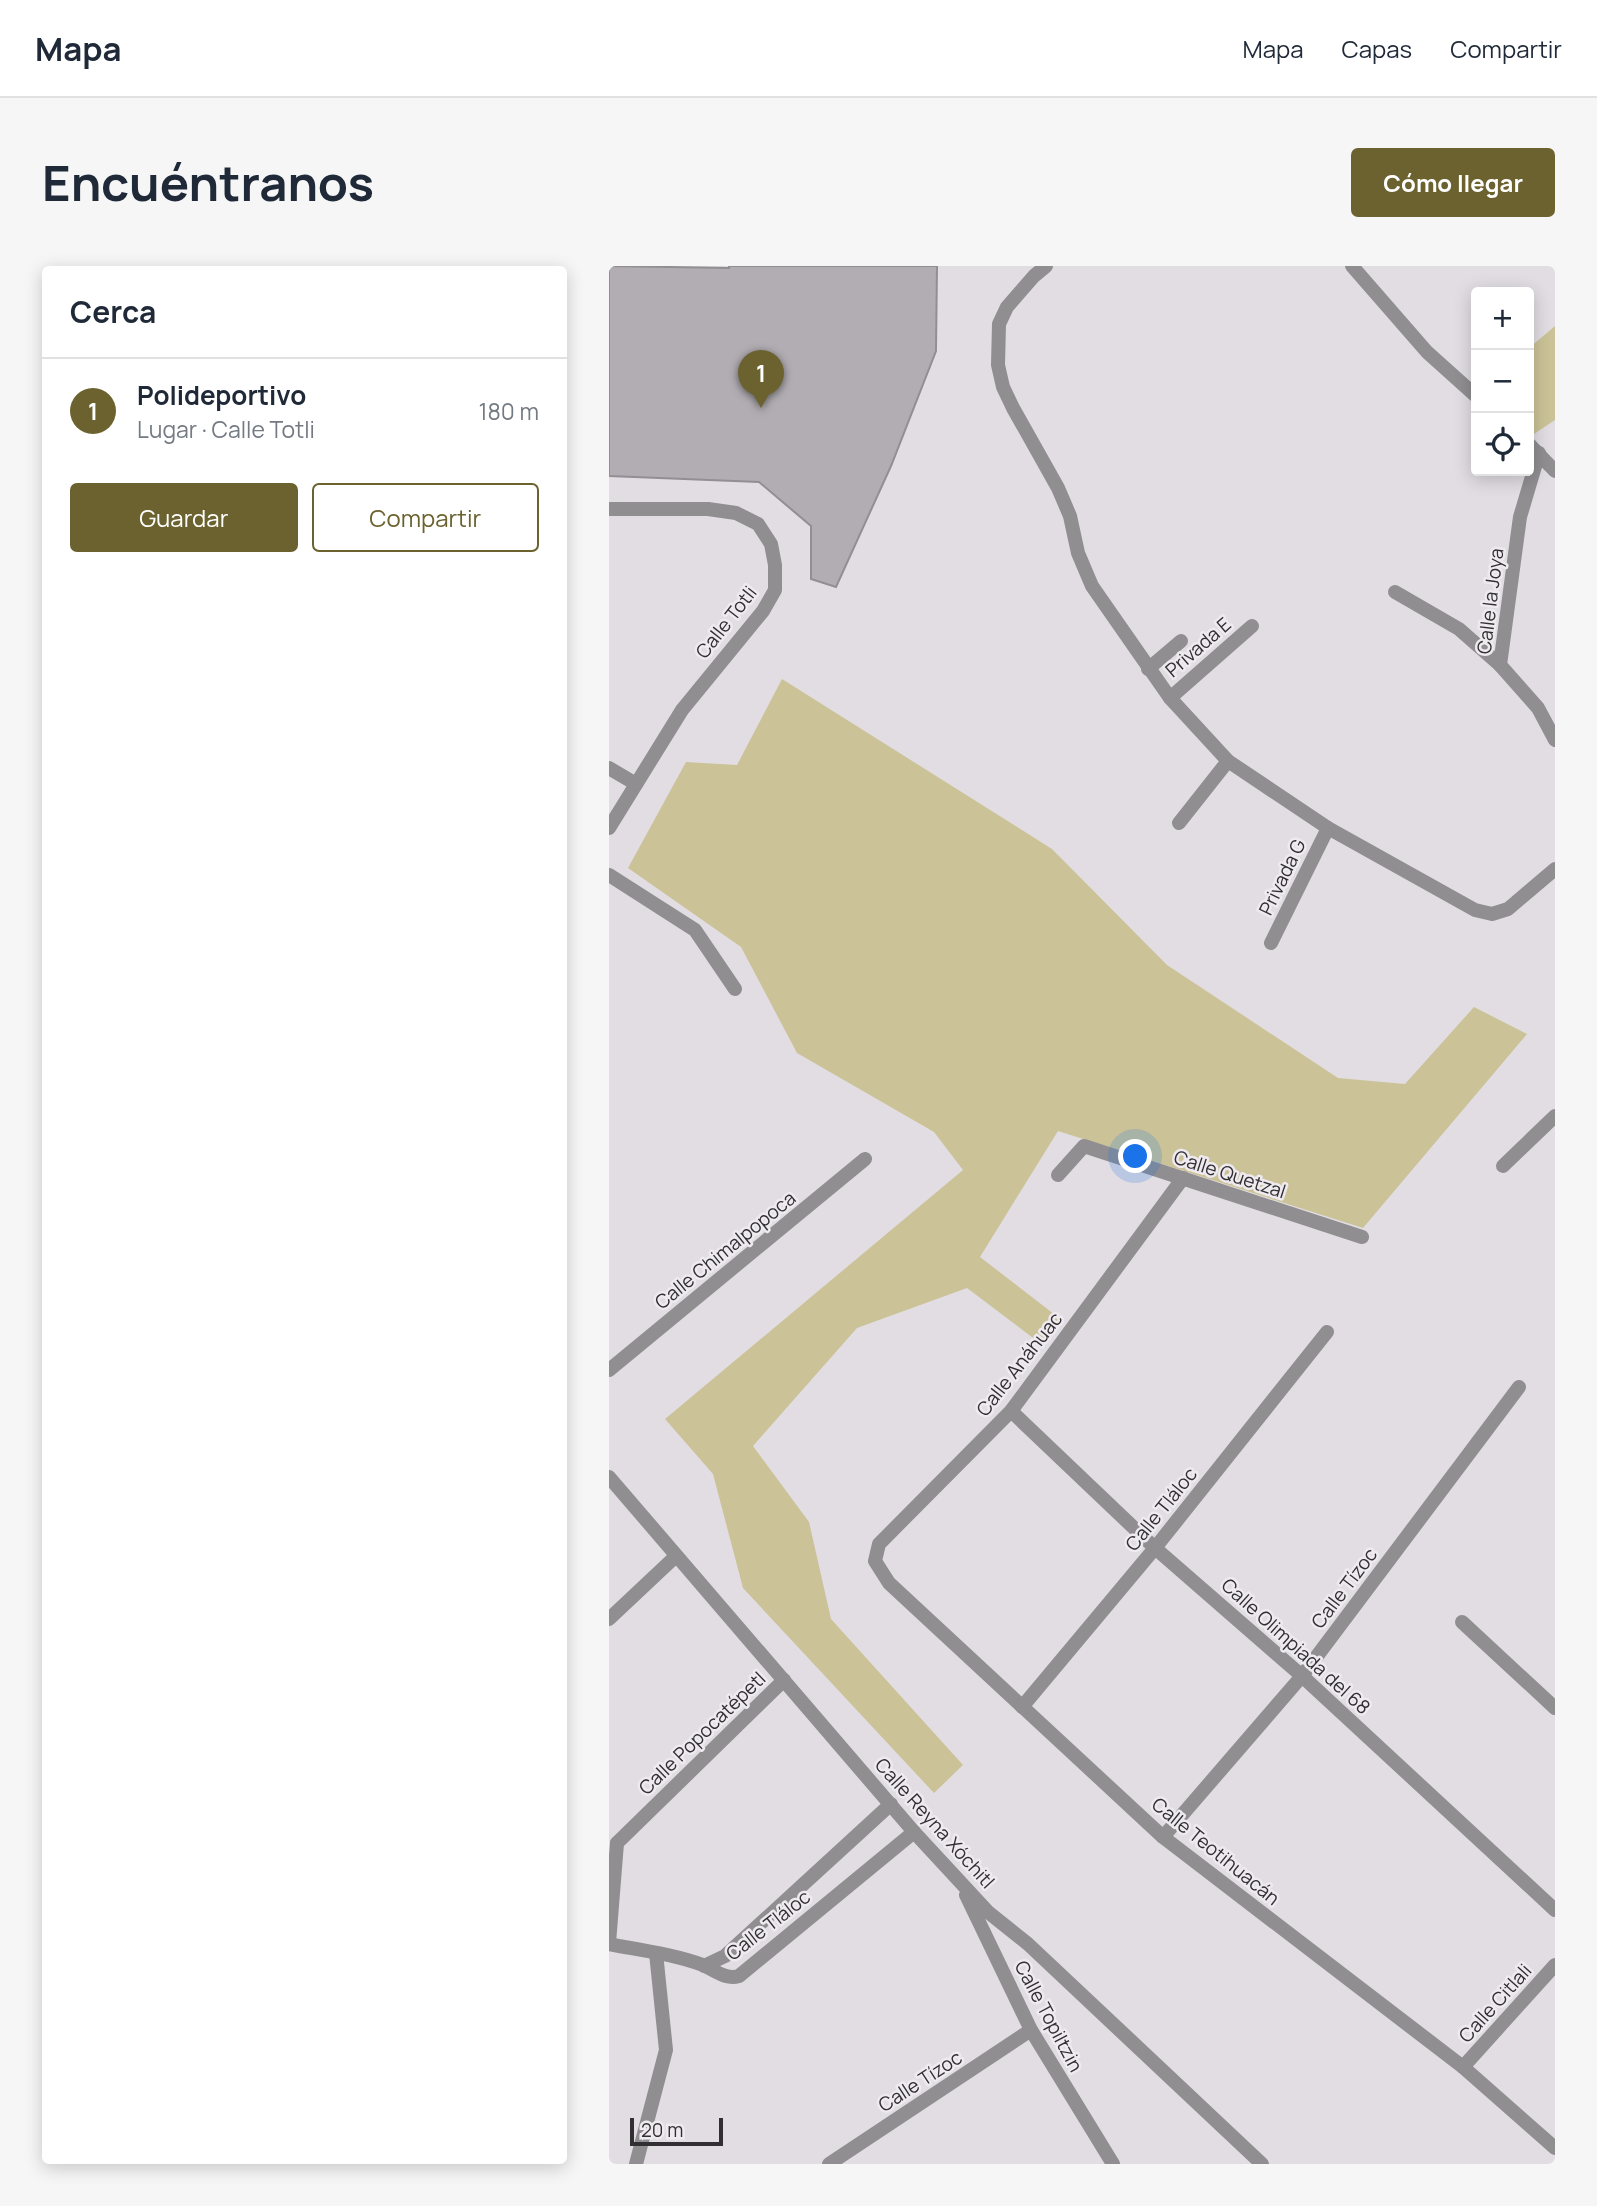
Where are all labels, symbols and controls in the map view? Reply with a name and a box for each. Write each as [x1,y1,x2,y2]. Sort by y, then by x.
text: Mapa [35,26,122,71]
text: Mapa [1243,32,1304,65]
text: Capas [1342,32,1412,65]
text: Compartir [1450,32,1562,65]
button: Cómo llegar [1351,148,1555,217]
text: Encuéntranos [42,149,374,216]
map controls [1471,287,1534,476]
button: + [1471,287,1534,350]
text: Cerca [70,291,156,332]
pin: 1 [738,350,784,408]
button: − [1471,350,1534,413]
text: Polideportivo [137,377,306,413]
text: 1 [88,395,98,427]
text: 180 m [479,395,539,427]
text: Lugar · Calle Totli [137,413,315,445]
button: locate [1471,413,1534,476]
button: Guardar [70,483,298,552]
button: Compartir [312,483,539,552]
street label: Calle la Joya [1471,547,1509,655]
street label: Calle Totli [689,580,763,664]
street label: Privada E [1160,611,1236,683]
street label: Privada G [1252,835,1312,919]
your location [1118,1139,1152,1173]
street label: Calle Quetzal [1171,1144,1289,1204]
street label: Calle Chimalpopoca [649,1185,801,1315]
street label: Calle Anáhuac [970,1307,1068,1421]
street label: Calle Tláloc [1119,1462,1203,1556]
street label: Calle Tízoc [1305,1542,1383,1634]
street label: Calle Olimpiada del 68 [1216,1572,1376,1720]
street label: Calle Popocatépetl [633,1666,771,1800]
street label: Calle Reyna Xóchitl [869,1752,1001,1894]
street label: Calle Teotihuacán [1147,1791,1285,1911]
street label: Calle Tláloc [720,1884,816,1966]
street label: Calle Topiltzin [1009,1956,1089,2076]
street label: Calle Citlali [1453,1958,1537,2048]
street label: Calle Tízoc [873,2044,967,2118]
scale bar [630,2115,723,2147]
text: 20 m [641,2117,683,2143]

